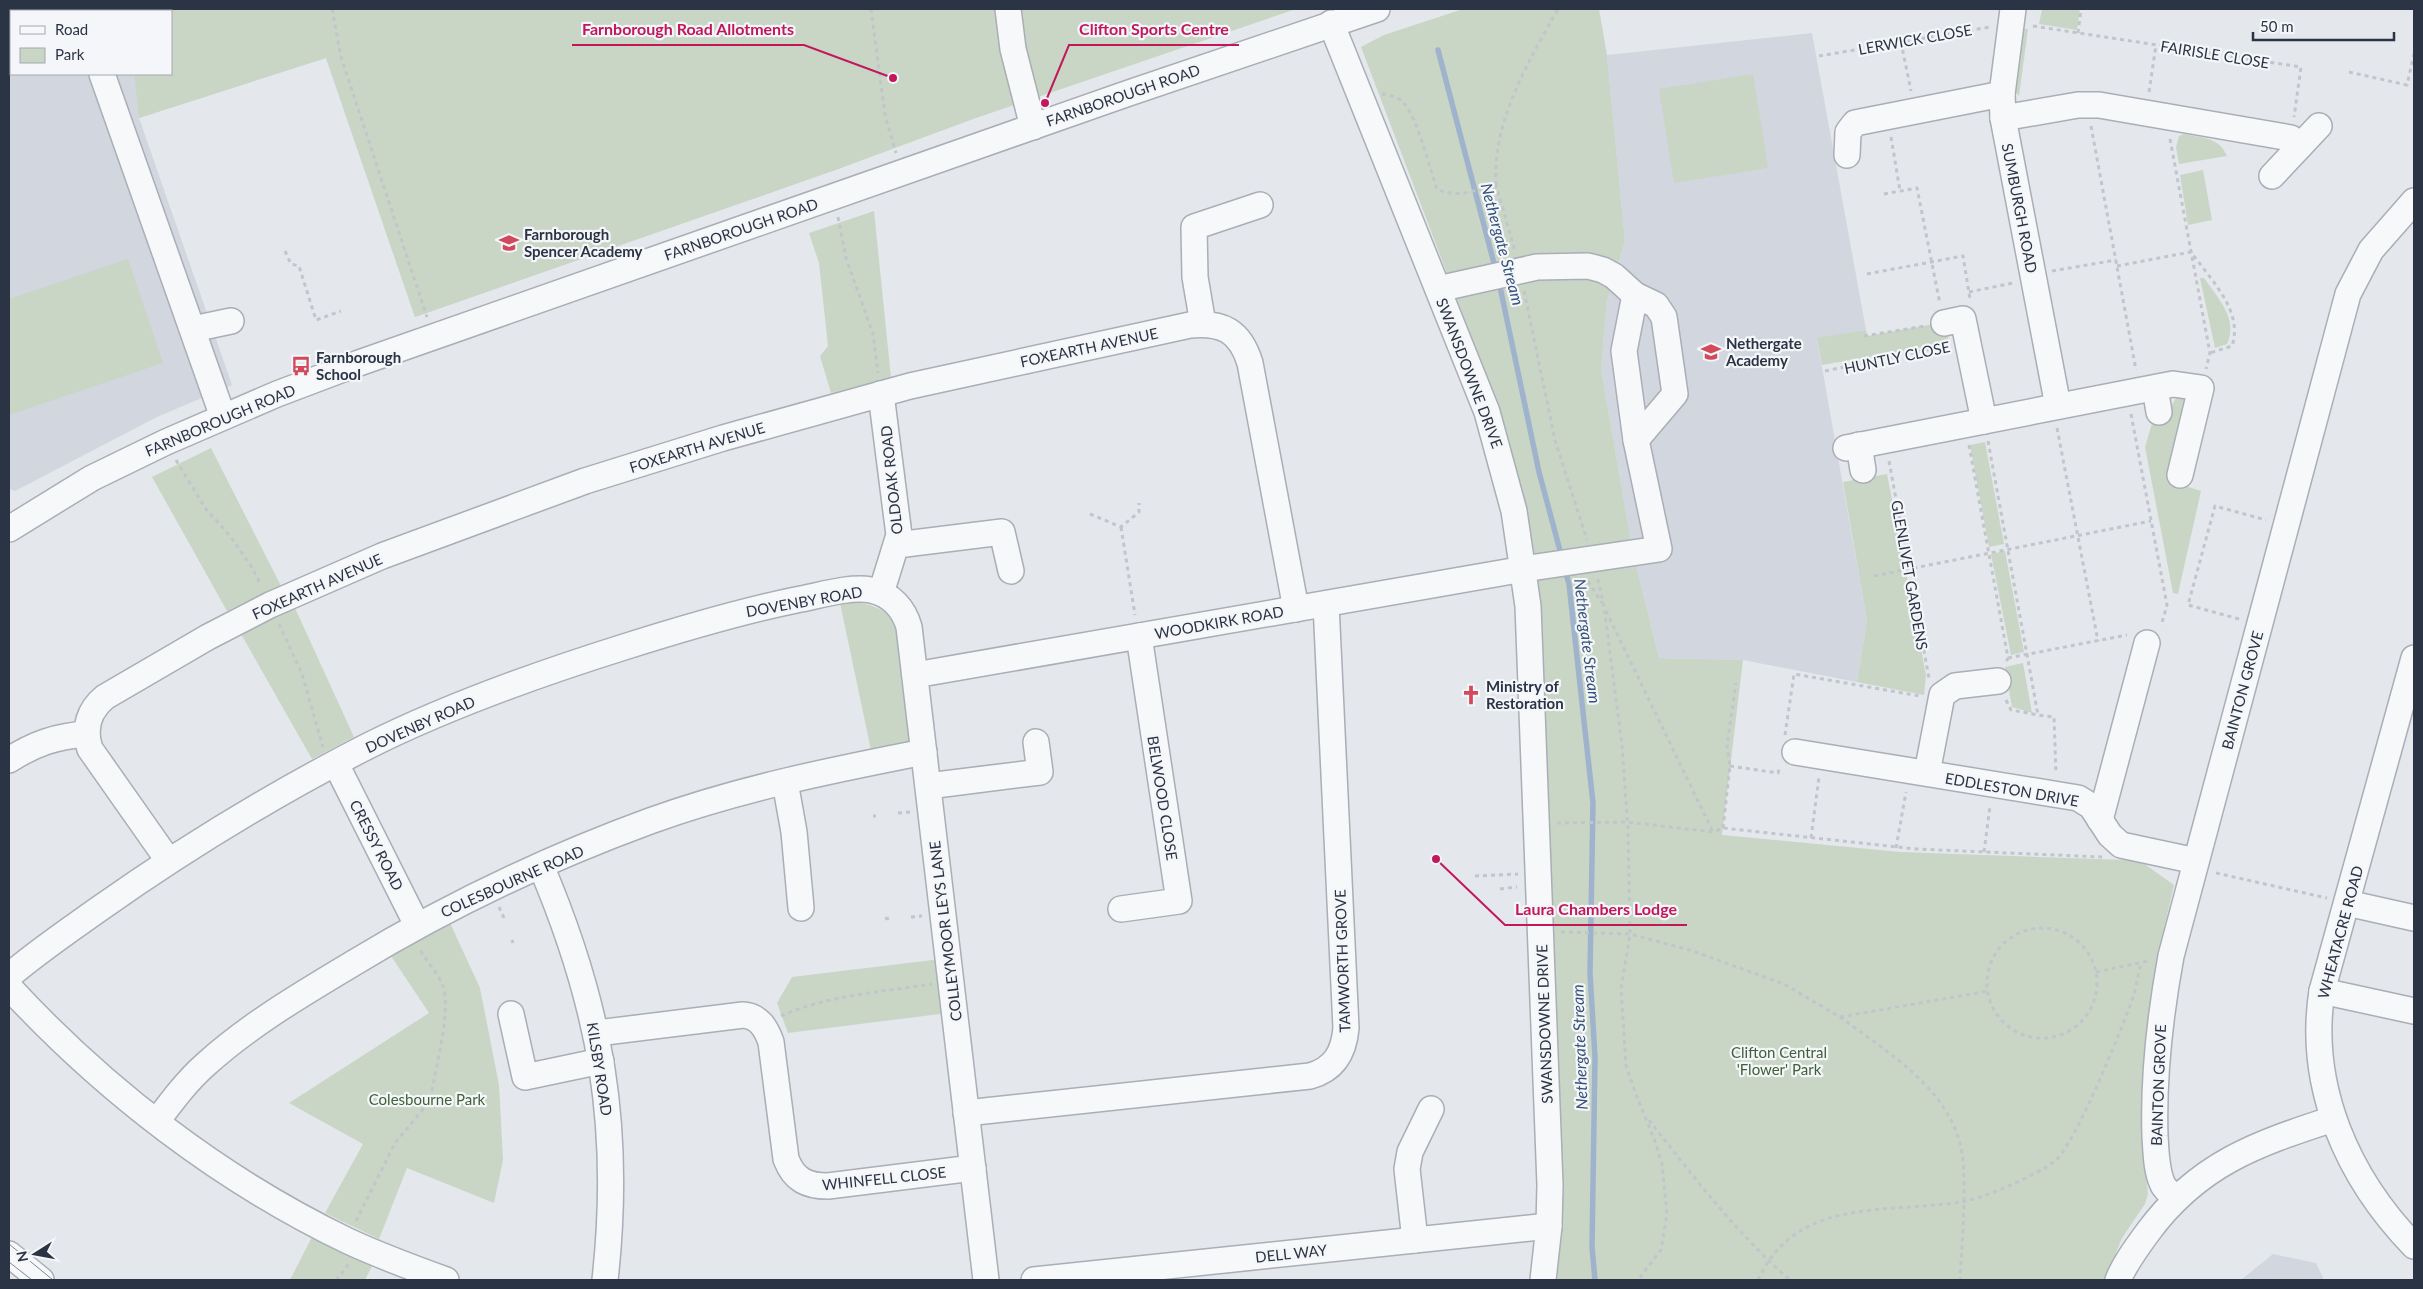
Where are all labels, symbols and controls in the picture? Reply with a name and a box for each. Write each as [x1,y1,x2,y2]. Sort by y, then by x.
legend [10,10,172,75]
scale bar [2253,10,2394,42]
callout: Farnborough Road Allotments [572,14,804,45]
callout: Clifton Sports Centre [1069,14,1239,45]
text: 50 m [2260,17,2294,35]
text: Farnborough Road Allotments [582,19,794,38]
text: Clifton Sports Centre [1079,19,1229,38]
text: Road [55,20,88,38]
street label: LERWICK CLOSE [1857,20,1973,58]
street label: FAIRISLE CLOSE [2159,37,2271,71]
text: Park [55,45,85,63]
street label: FARNBOROUGH ROAD [1044,60,1202,130]
street label: SUMBURGH ROAD [1999,142,2041,274]
water label: Nethergate Stream [1478,181,1528,307]
street label: FARNBOROUGH ROAD [662,194,820,264]
place label: Farnborough Spencer Academy [524,225,643,260]
school or university icon: Farnborough Spencer Academy [498,232,520,254]
street label: SWANSDOWNE DRIVE [1433,295,1507,451]
street label: FOXEARTH AVENUE [1018,324,1160,370]
place label: Nethergate Academy [1725,334,1802,369]
street label: HUNTLY CLOSE [1842,337,1952,377]
school or university icon: Nethergate Academy [1700,341,1722,363]
place label: Farnborough School [316,348,401,383]
bus stop icon: Farnborough School [290,355,312,377]
street label: FARNBOROUGH ROAD [142,380,298,460]
street label: FOXEARTH AVENUE [627,418,767,476]
street label: OLDOAK ROAD [876,425,906,535]
street label: GLENLIVET GARDENS [1888,499,1932,651]
street label: FOXEARTH AVENUE [249,549,385,623]
water label: Nethergate Stream [1571,578,1605,704]
street label: DOVENBY ROAD [744,582,864,620]
street label: WOODKIRK ROAD [1153,602,1285,642]
street label: BAINTON GROVE [2218,629,2266,751]
place label: Ministry of Restoration [1486,677,1564,712]
church icon: Ministry of Restoration [1460,684,1482,706]
street label: DOVENBY ROAD [362,692,478,756]
street label: BELWOOD CLOSE [1144,734,1182,862]
street label: EDDLESTON DRIVE [1944,768,2080,810]
street label: CRESSY ROAD [346,797,408,893]
street label: COLLEYMOOR LEYS LANE [925,840,965,1022]
street label: COLESBOURNE ROAD [438,841,586,921]
street label: WHEATACRE ROAD [2314,864,2366,1000]
street label: TAMWORTH GROVE [1331,889,1353,1033]
callout: Laura Chambers Lodge [1505,894,1687,925]
text: Laura Chambers Lodge [1515,899,1677,918]
street label: SWANSDOWNE DRIVE [1532,944,1556,1104]
water label: Nethergate Stream [1567,984,1591,1110]
street label: KILSBY ROAD [584,1021,616,1117]
street label: BAINTON GROVE [2147,1024,2169,1146]
park label: Clifton Central 'Flower' Park [1731,1043,1827,1078]
park label: Colesbourne Park [369,1090,486,1108]
street label: WHINFELL CLOSE [821,1163,947,1193]
north arrow [10,1229,60,1279]
street label: DELL WAY [1254,1240,1328,1266]
text: N [12,1250,31,1263]

